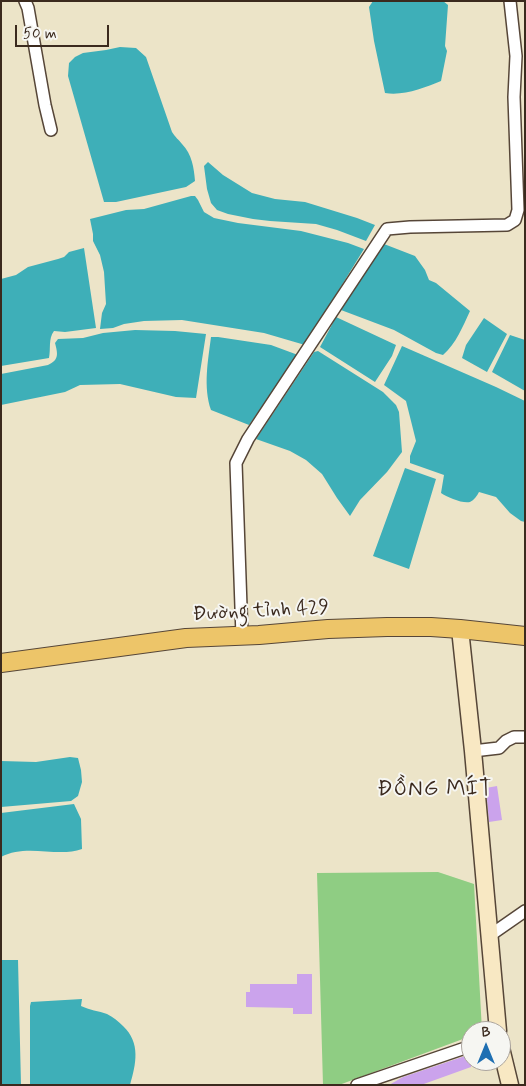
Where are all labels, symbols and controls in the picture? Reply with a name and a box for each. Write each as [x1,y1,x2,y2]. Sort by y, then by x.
scale bar [18,15,111,47]
text: 50 m [23,24,57,44]
street label: Đường tỉnh 429 [192,596,330,628]
district label: ĐỒNG MÍT [376,777,494,803]
north arrow [461,1021,511,1071]
text: B [482,1023,490,1041]

